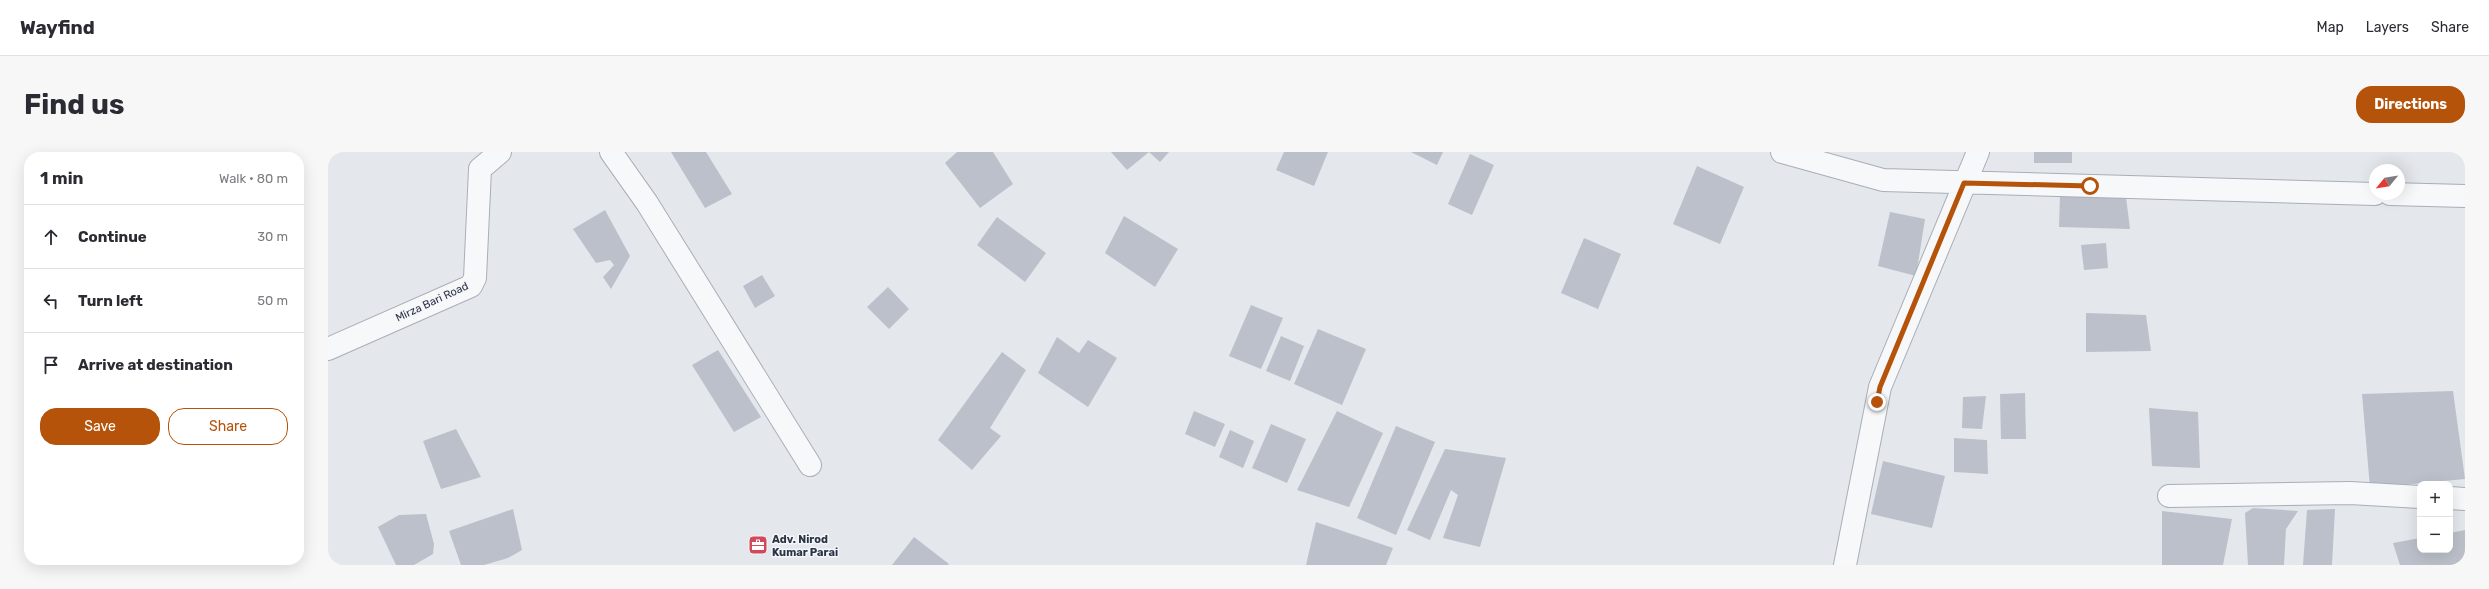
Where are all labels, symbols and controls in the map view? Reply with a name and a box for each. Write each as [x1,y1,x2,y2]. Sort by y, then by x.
text: Wayfind [20,16,95,39]
text: Map [2317,19,2344,36]
text: Layers [2366,19,2409,36]
text: Share [2431,19,2469,36]
button: Directions [2356,86,2465,123]
text: Find us [24,88,124,121]
north arrow [2369,164,2405,200]
text: 1 min [40,168,83,188]
text: Walk · 80 m [219,171,288,186]
route start [2081,177,2099,195]
icon: ahead [40,226,62,248]
text: Continue [78,228,147,246]
text: 30 m [257,229,288,244]
street label: Mirza Bari Road [393,279,471,325]
icon: left [40,290,62,312]
text: Turn left [78,292,143,310]
text: 50 m [257,293,288,308]
icon: arrive [40,354,62,376]
text: Arrive at destination [78,356,233,374]
route end [1868,393,1886,411]
button: Save [40,408,160,445]
button: Share [168,408,288,445]
map controls [2417,481,2453,553]
button: + [2417,481,2453,517]
button: − [2417,517,2453,553]
place label: Adv. Nirod Kumar Parai [772,533,838,559]
office icon: Adv. Nirod Kumar Parai [747,534,769,556]

